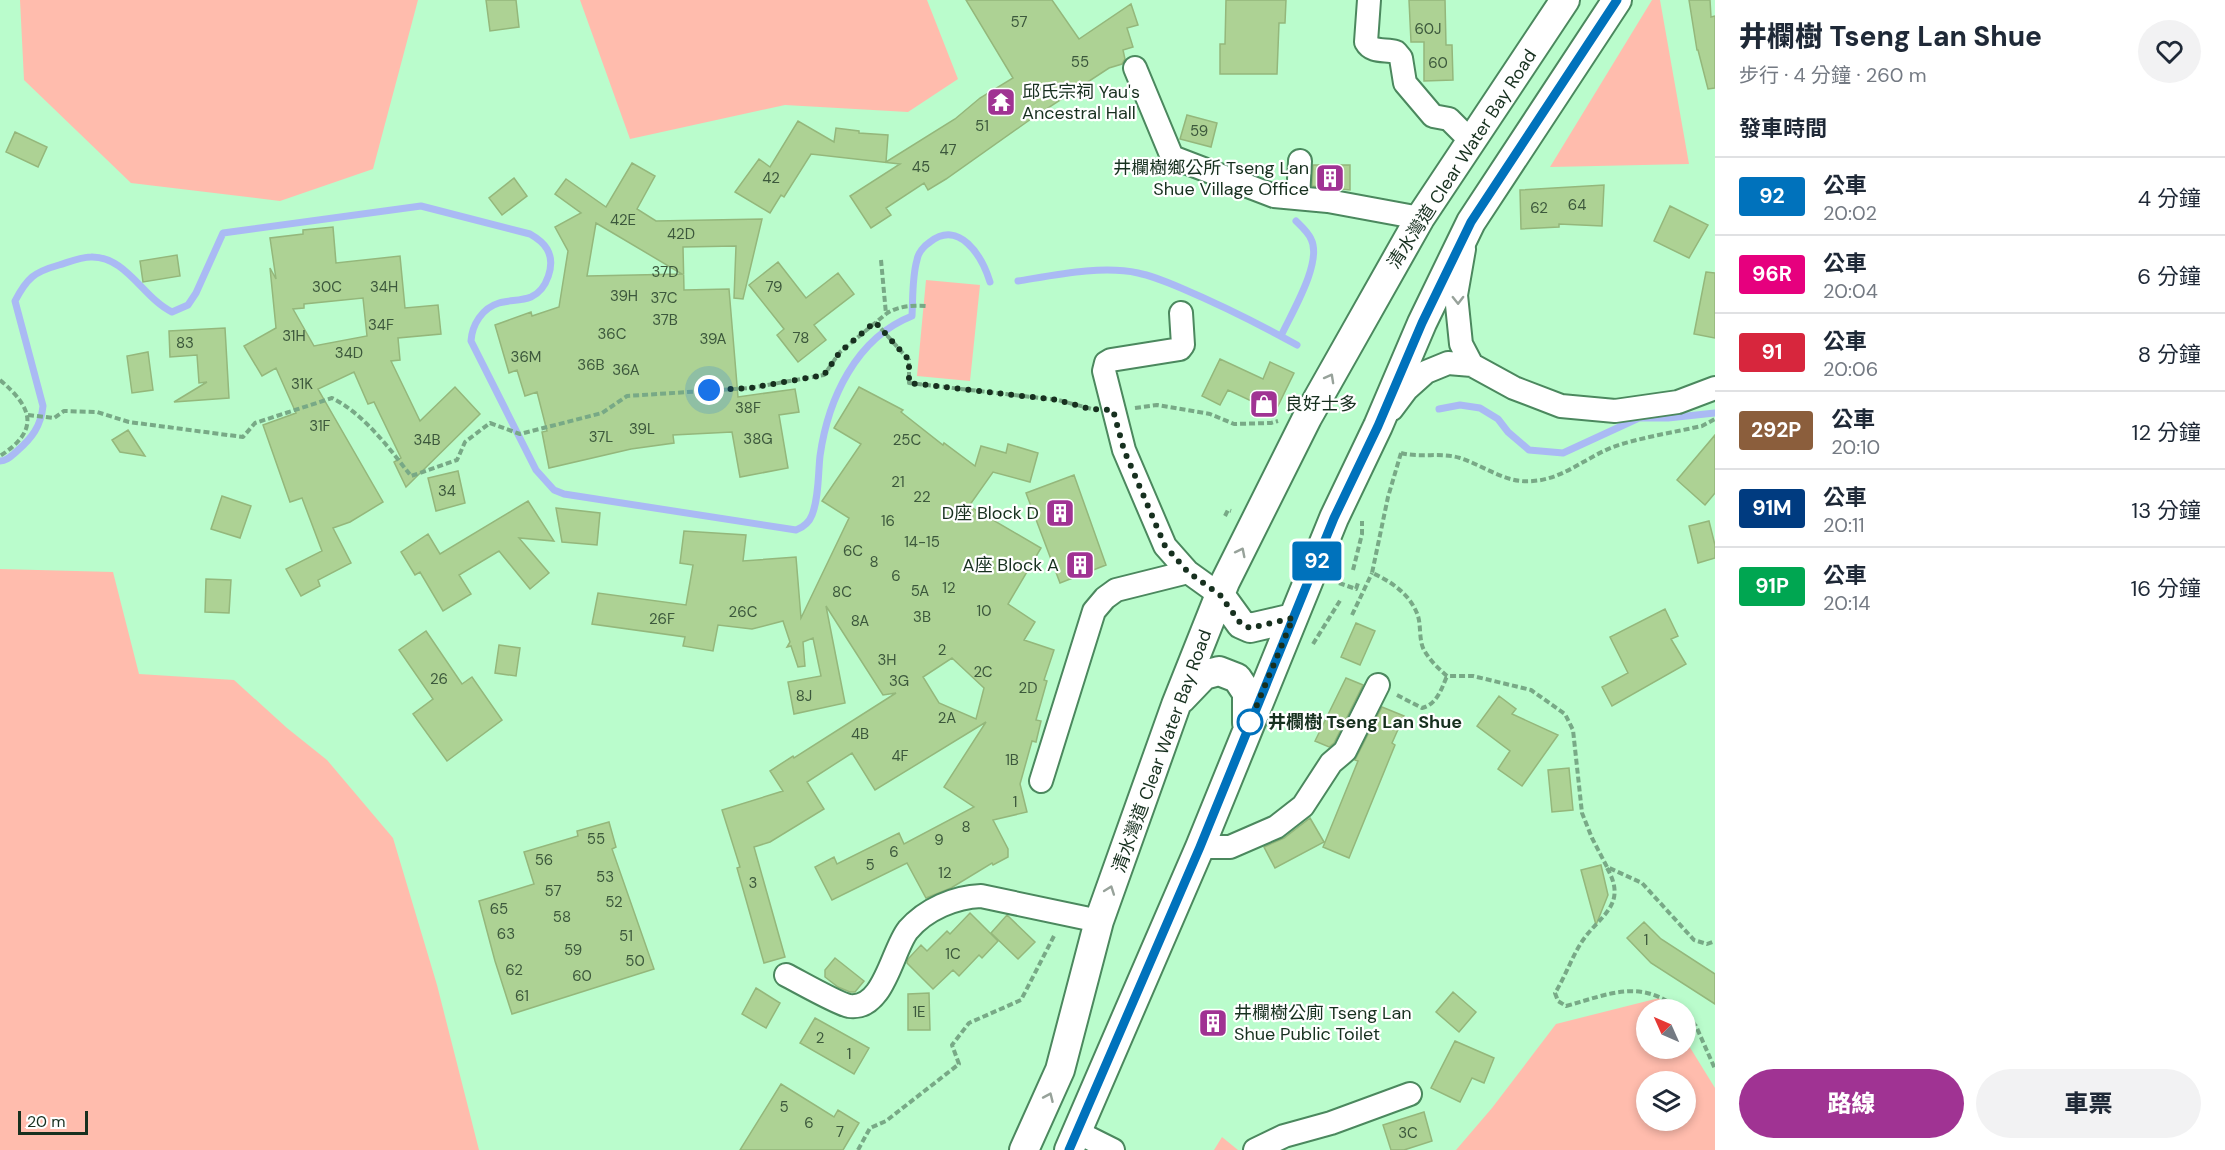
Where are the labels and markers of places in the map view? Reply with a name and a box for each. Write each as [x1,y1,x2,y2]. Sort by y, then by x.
place label: 邱氏宗祠 Yau's Ancestral Hall [1022,80,1140,125]
temple icon: 邱氏宗祠 Yau's Ancestral Hall [985,86,1017,118]
place label: 井欄樹鄉公所 Tseng Lan Shue Village Office [1113,156,1309,201]
building icon: 井欄樹鄉公所 Tseng Lan Shue Village Office [1314,162,1346,194]
shop icon: 良好士多 [1248,388,1280,420]
place label: 良好士多 [1285,392,1357,416]
building icon: D座 Block D [1044,497,1076,529]
place label: D座 Block D [942,501,1039,525]
building icon: A座 Block A [1064,549,1096,581]
place label: A座 Block A [963,553,1059,577]
marker: 井欄樹 Tseng Lan Shue [1237,709,1263,735]
place label: 井欄樹 Tseng Lan Shue [1268,710,1462,734]
place label: 井欄樹公廁 Tseng Lan Shue Public Toilet [1234,1001,1412,1046]
building icon: 井欄樹公廁 Tseng Lan Shue Public Toilet [1197,1007,1229,1039]

